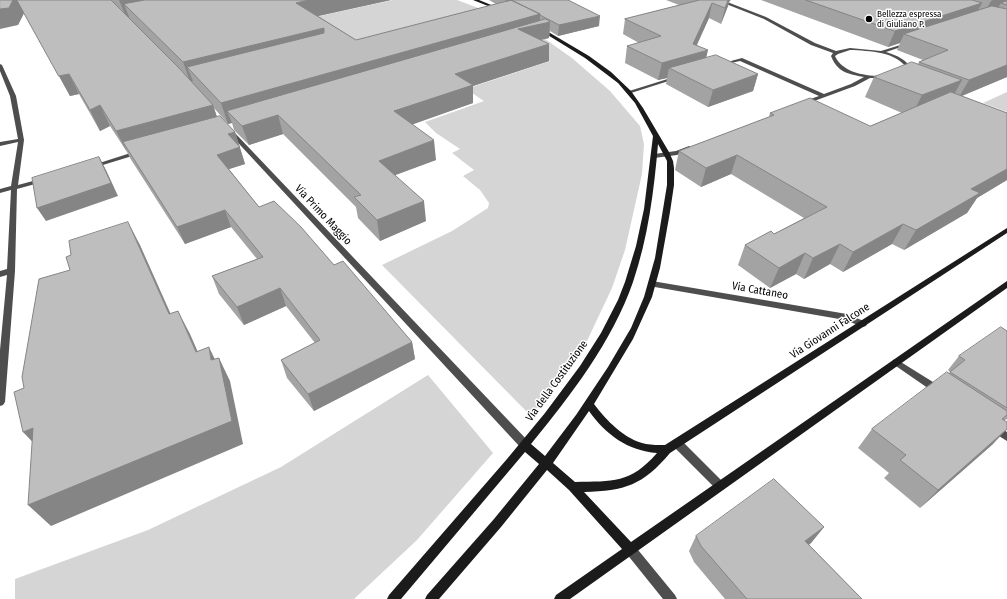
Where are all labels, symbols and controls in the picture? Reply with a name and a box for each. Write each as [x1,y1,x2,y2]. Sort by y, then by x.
place label: Bellezza espressa di Giuliano P. [877,9,941,30]
marker: Bellezza espressa di Giuliano P. [864,14,874,24]
street label: Via Primo Maggio [292,182,354,248]
street label: Via Cattaneo [731,280,789,302]
street label: Via Giovanni Falcone [788,300,872,362]
street label: Via della Costituzione [523,338,591,424]

